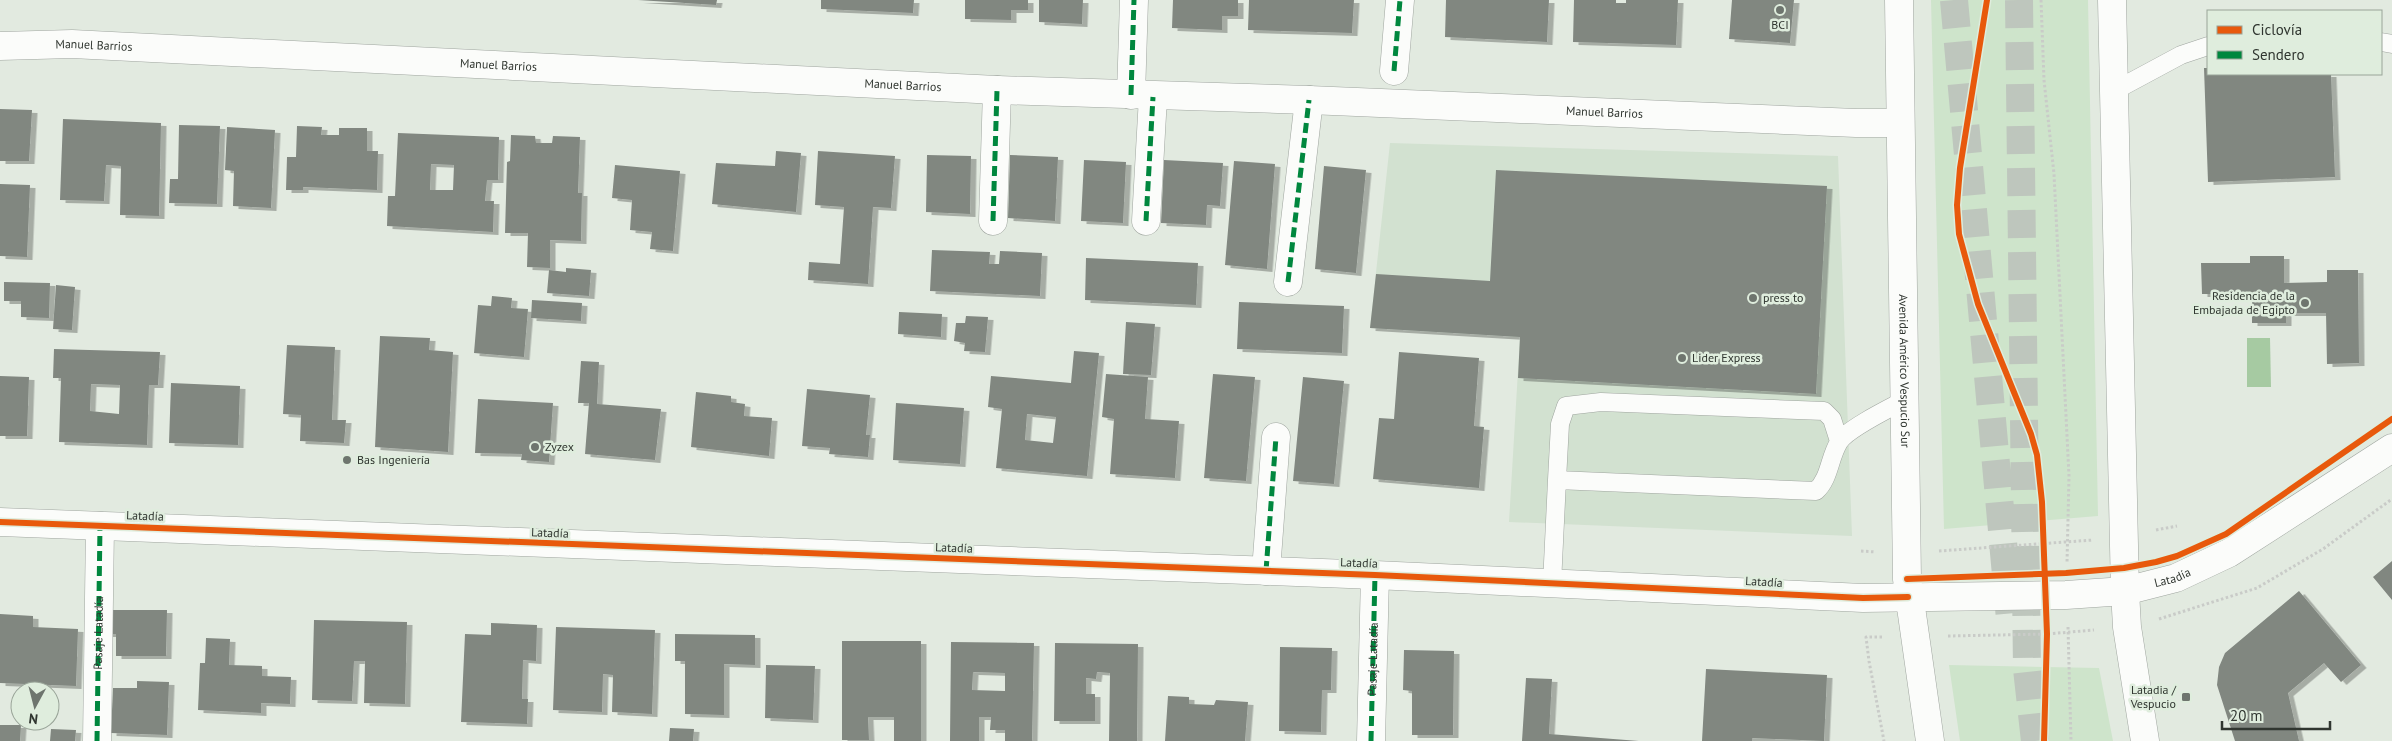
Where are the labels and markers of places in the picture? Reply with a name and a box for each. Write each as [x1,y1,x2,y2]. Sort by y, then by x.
marker: BCI [1774,4,1786,16]
place label: BCI [1771,17,1789,32]
place label: Residencia de la Embajada de Egipto [2193,288,2295,317]
place label: press to [1763,290,1803,305]
marker: press to [1747,292,1759,304]
marker: Residencia de la Embajada de Egipto [2299,297,2311,309]
place label: Lider Express [1692,350,1761,365]
marker: Lider Express [1676,352,1688,364]
place label: Zyzex [545,439,574,454]
marker: Zyzex [529,441,541,453]
place label: Bas Ingeniería [357,452,430,467]
marker: Bas Ingeniería [341,454,353,466]
place label: Latadia / Vespucio [2130,682,2177,711]
marker: Latadia / Vespucio [2180,691,2192,703]

